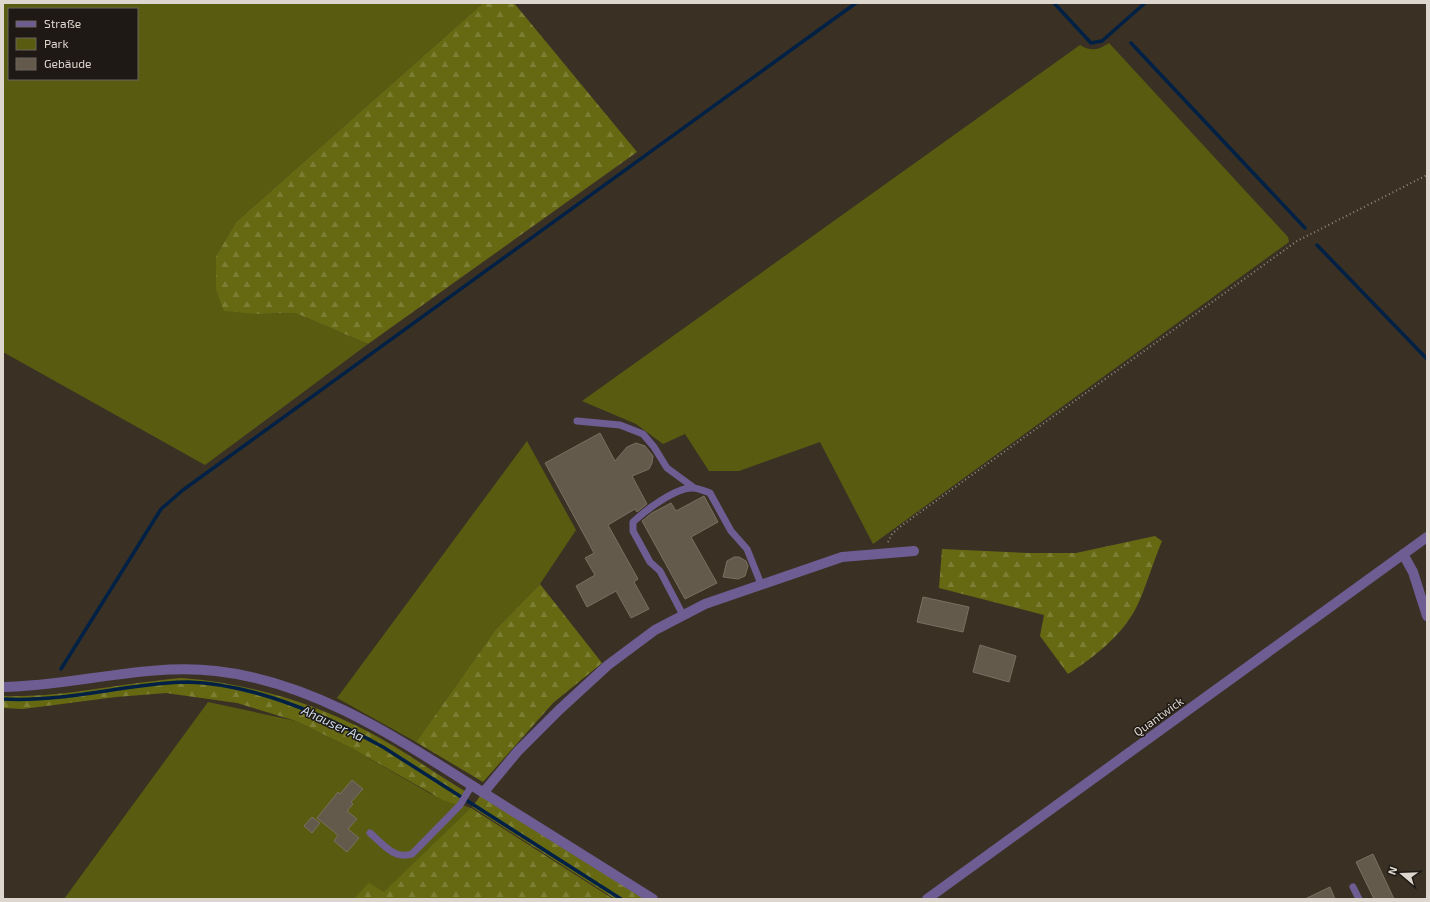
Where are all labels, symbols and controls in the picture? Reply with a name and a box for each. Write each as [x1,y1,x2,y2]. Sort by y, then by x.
legend [8,8,138,80]
text: Straße [44,16,81,30]
text: Park [44,36,69,50]
text: Gebäude [44,56,92,70]
street label: Quantwick [1130,693,1186,739]
water label: Ahauser Aa [298,701,367,744]
north arrow [1382,854,1422,894]
text: N [1385,865,1400,876]

